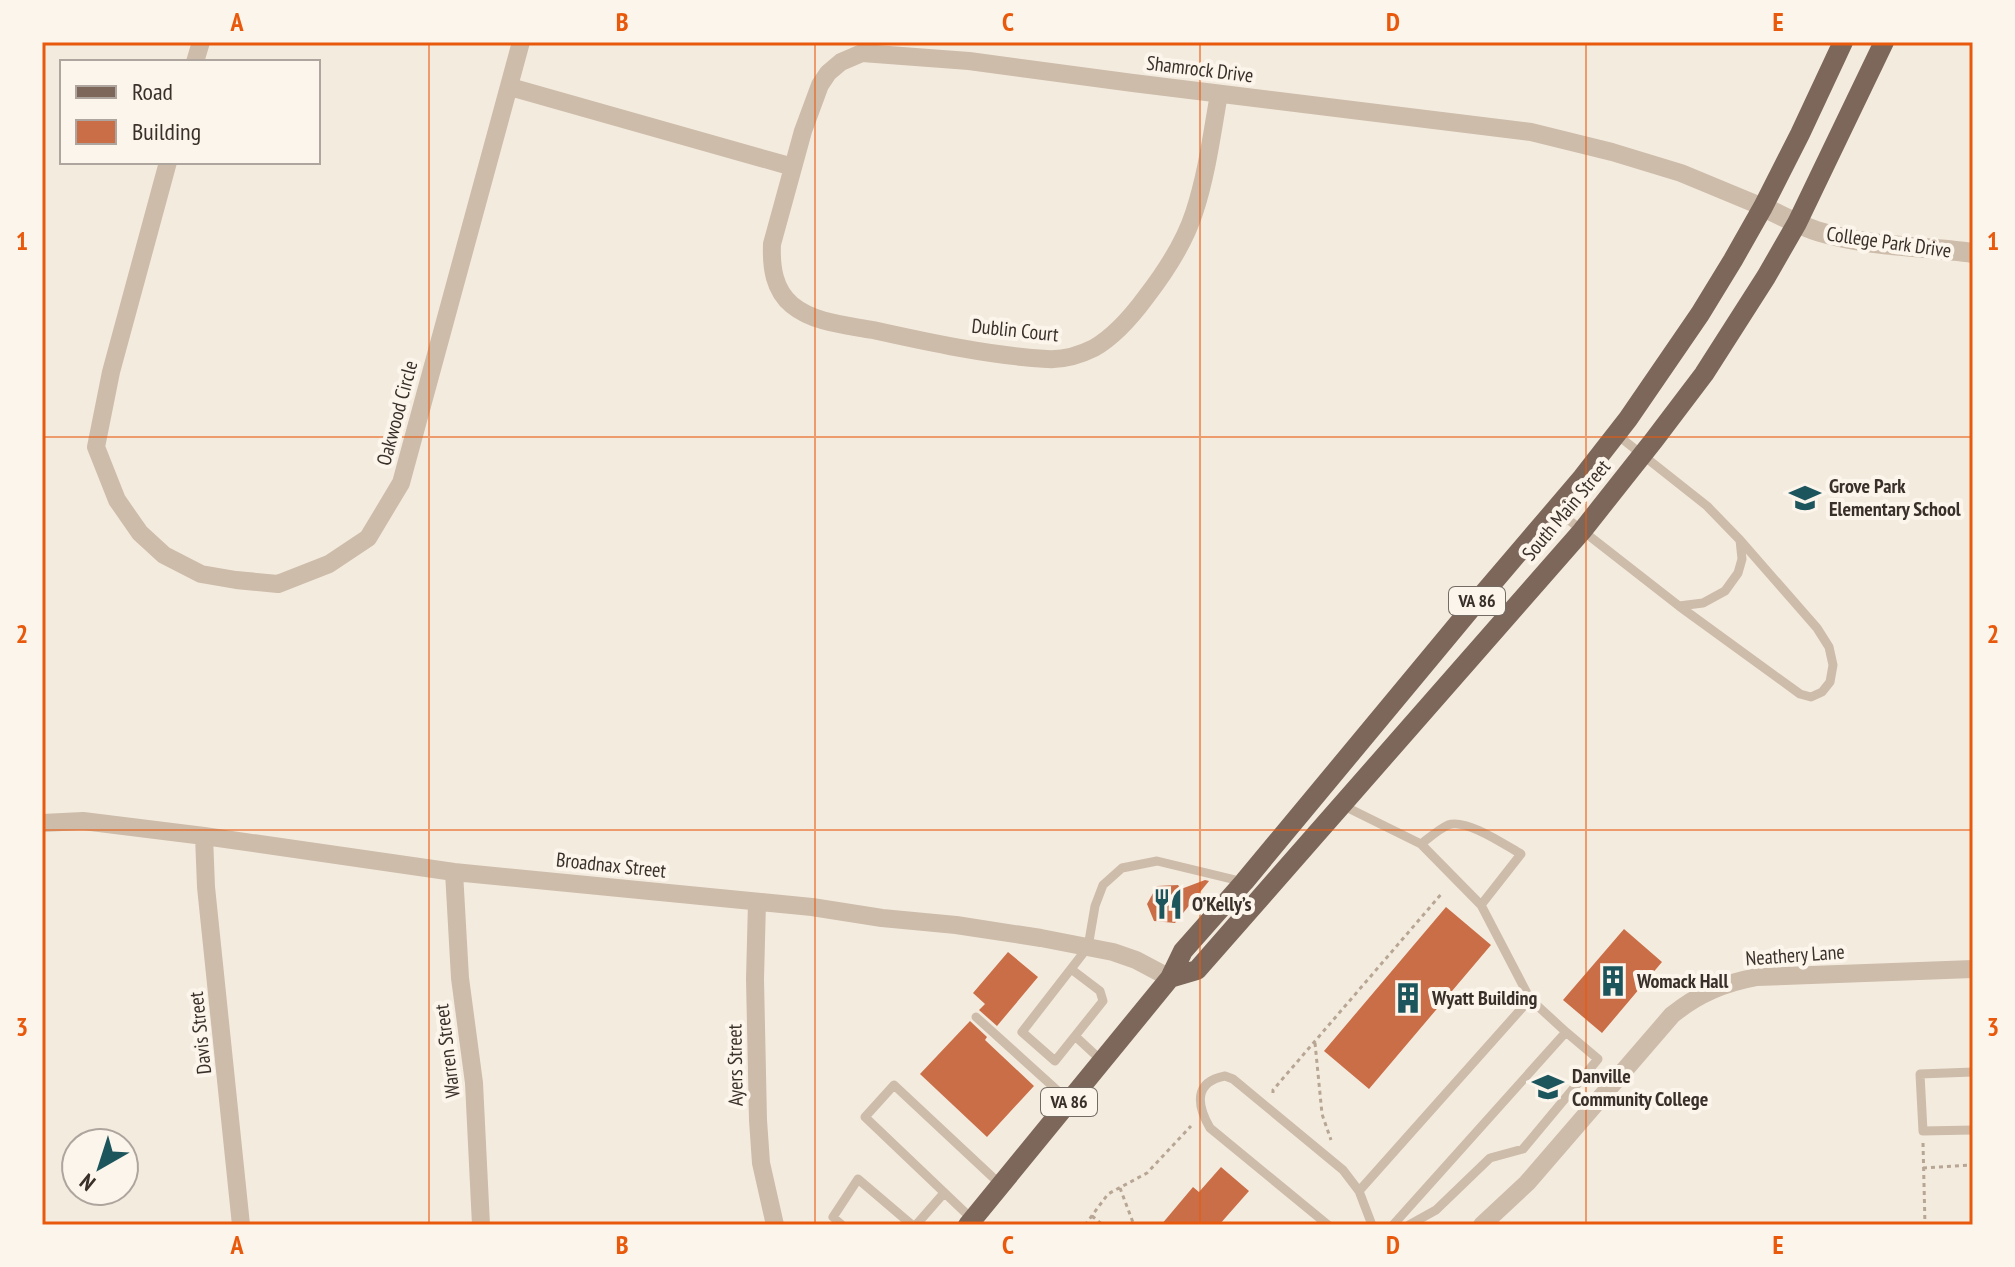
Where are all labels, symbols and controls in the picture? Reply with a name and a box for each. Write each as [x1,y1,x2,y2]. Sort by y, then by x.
text: A [229,5,244,38]
text: B [616,5,629,38]
text: C [1002,5,1014,38]
text: D [1386,5,1400,38]
text: E [1772,5,1784,38]
street label: Shamrock Drive [1145,50,1255,88]
legend [60,60,320,164]
text: Road [132,76,173,107]
text: Building [132,116,201,147]
street label: College Park Drive [1825,220,1953,264]
text: 1 [16,224,28,257]
text: 1 [1987,224,1999,257]
street label: Dublin Court [970,313,1060,348]
street label: Oakwood Circle [371,358,423,468]
street label: South Main Street [1516,454,1616,566]
place label: Grove Park Elementary School [1829,473,1961,522]
school or university icon: Grove Park Elementary School [1788,481,1822,515]
road number: VA 86 [1449,587,1505,615]
text: 2 [16,617,28,650]
text: 2 [1987,617,1999,650]
street label: Broadnax Street [555,846,668,884]
restaurant icon: O’Kelly’s [1151,887,1185,921]
place label: O’Kelly’s [1192,891,1252,917]
street label: Neathery Lane [1745,939,1845,971]
building icon: Womack Hall [1596,964,1630,998]
place label: Womack Hall [1636,968,1728,994]
building icon: Wyatt Building [1391,981,1425,1015]
place label: Wyatt Building [1431,985,1538,1011]
street label: Davis Street [183,990,217,1076]
street label: Warren Street [428,1002,466,1099]
text: 3 [16,1010,28,1043]
text: 3 [1987,1010,1999,1043]
street label: Ayers Street [721,1023,749,1106]
place label: Danville Community College [1572,1063,1708,1112]
school or university icon: Danville Community College [1531,1070,1565,1104]
road number: VA 86 [1041,1088,1097,1116]
north arrow [60,1127,140,1207]
text: N [74,1168,101,1197]
text: A [229,1228,244,1261]
text: B [616,1228,629,1261]
text: C [1002,1228,1014,1261]
text: D [1386,1228,1400,1261]
text: E [1772,1228,1784,1261]

